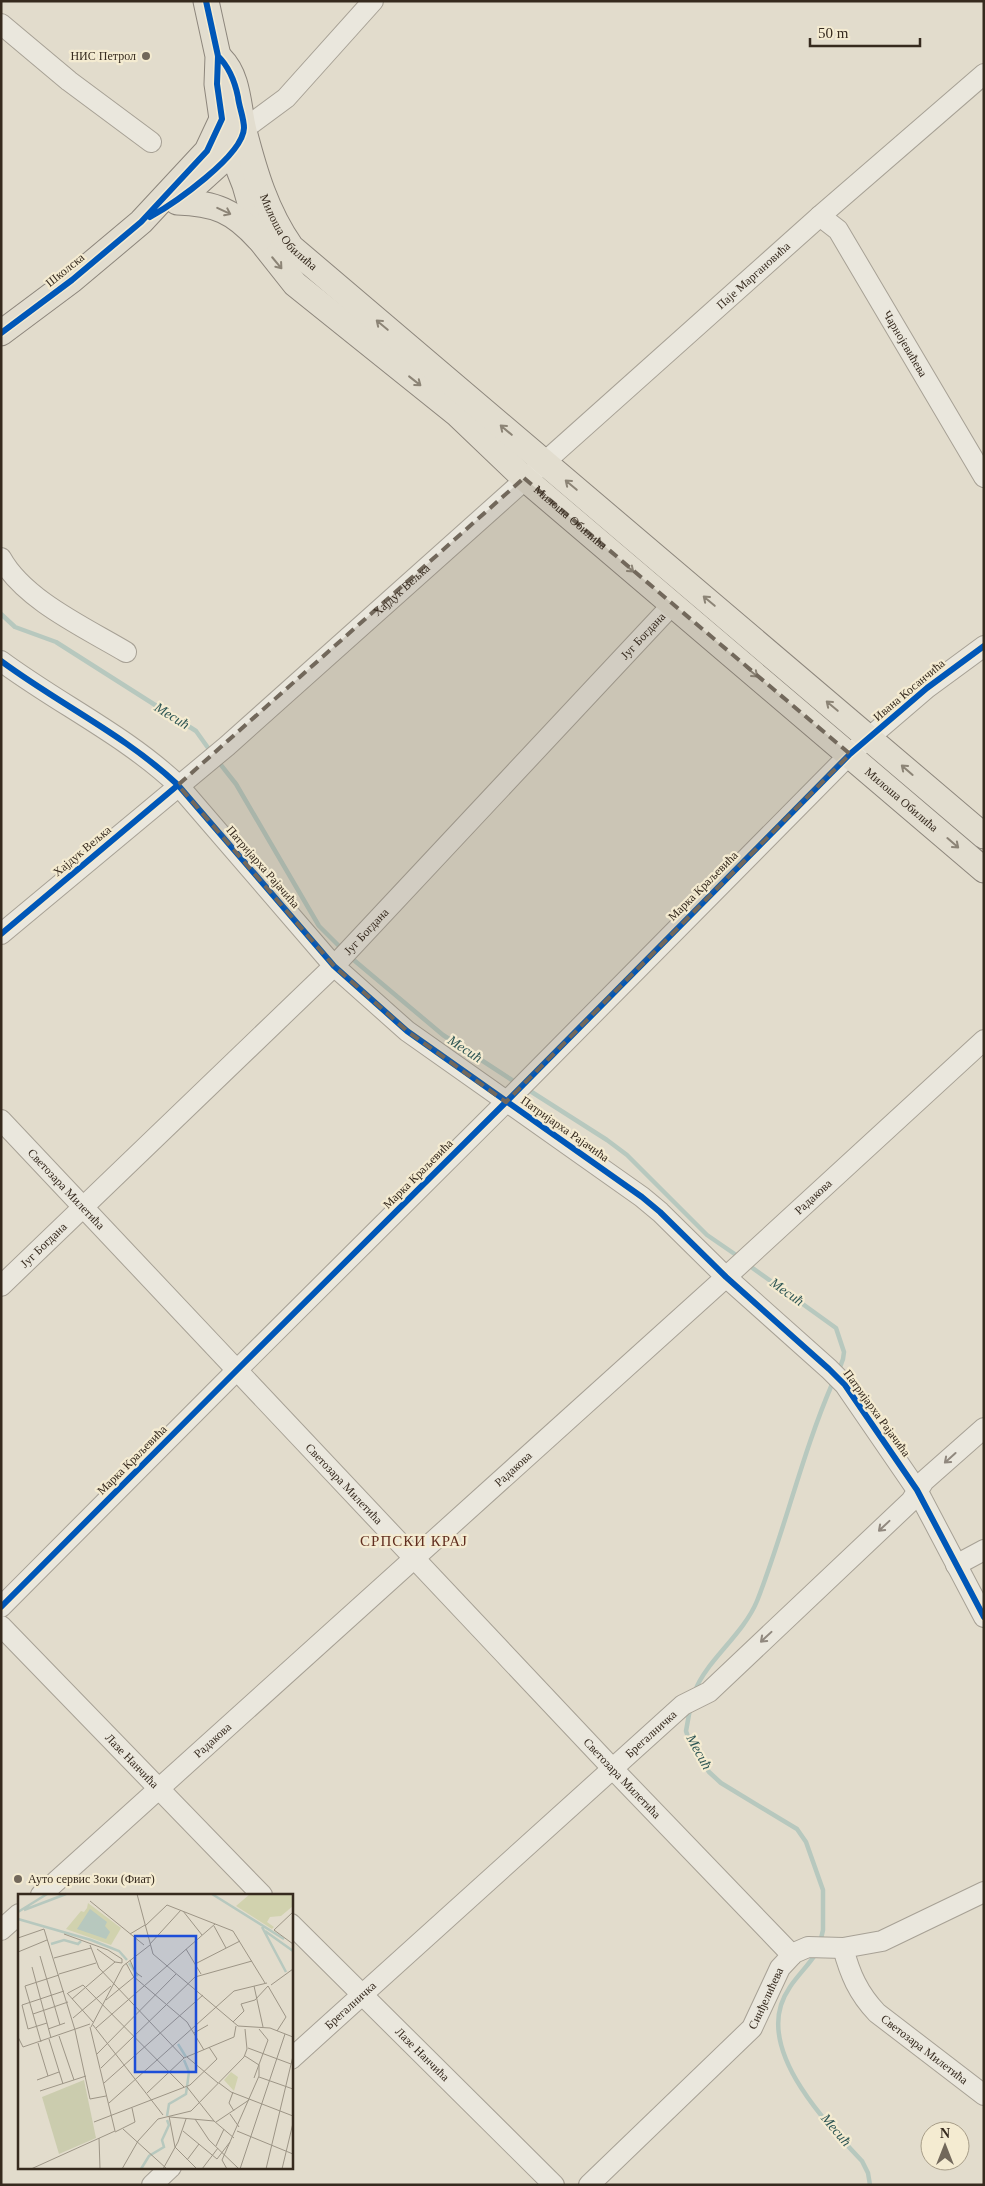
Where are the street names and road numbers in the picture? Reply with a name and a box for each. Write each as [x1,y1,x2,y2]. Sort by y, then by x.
street label: Милоша Обилића [257,192,321,274]
street label: Паје Маргановића [714,239,794,312]
street label: Школска [43,250,88,290]
street label: Чарнојевићева [880,308,931,380]
street label: Милоша Обилића [531,482,610,553]
street label: Хајдук Вељка [370,561,433,619]
street label: Југ Богдана [618,609,669,662]
street label: Ивана Косанчића [870,656,948,724]
street label: Милоша Обилића [862,765,941,835]
street label: Хајдук Вељка [50,822,114,879]
street label: Патријарха Рајачића [224,823,303,911]
street label: Марка Краљевића [665,848,741,924]
street label: Југ Богдана [341,905,392,958]
street label: Патријарха Рајачића [518,1093,612,1165]
street label: Марка Краљевића [380,1136,456,1212]
street label: Светозара Милетића [25,1146,108,1233]
street label: Радакова [792,1176,835,1217]
street label: Југ Богдана [17,1219,70,1271]
street label: Патријарха Рајачића [841,1367,914,1460]
street label: Марка Краљевића [94,1422,170,1498]
street label: Светозара Милетића [303,1440,386,1528]
street label: Радакова [492,1448,535,1489]
street label: Брегалничка [622,1707,680,1761]
street label: Радакова [191,1719,235,1761]
street label: Лазе Нанчића [102,1731,162,1792]
street label: Светозара Милетића [580,1735,664,1822]
street label: Синђелићева [745,1965,787,2032]
street label: Брегалничка [322,1978,379,2032]
street label: Светозара Милетића [878,2012,971,2088]
street label: Лазе Нанчића [392,2024,453,2085]

